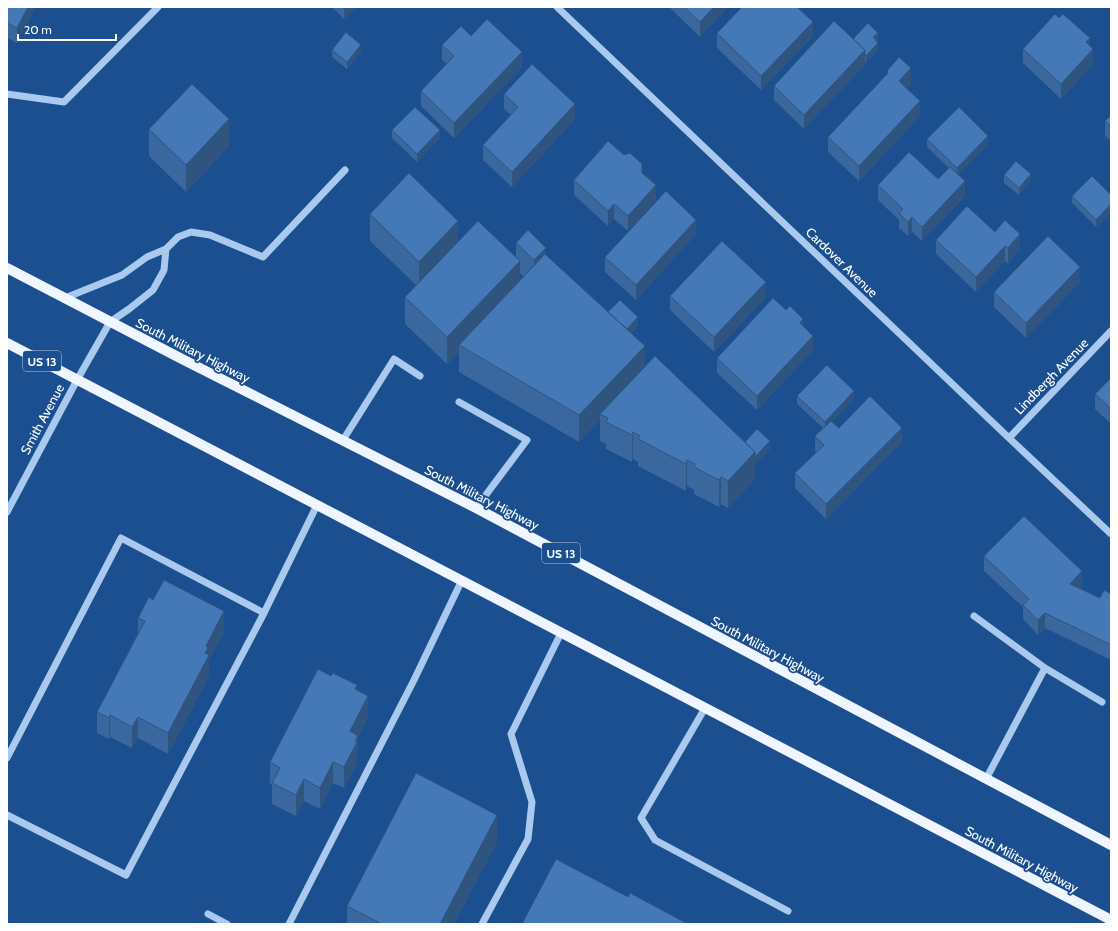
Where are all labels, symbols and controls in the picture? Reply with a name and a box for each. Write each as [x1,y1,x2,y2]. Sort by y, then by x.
scale bar [18,16,116,42]
text: 20 m [24,22,52,37]
street label: Cardover Avenue [803,224,881,301]
street label: South Military Highway [133,314,253,386]
street label: Lindbergh Avenue [1011,334,1091,417]
road number: US 13 [23,351,61,371]
street label: Smith Avenue [17,381,67,457]
street label: South Military Highway [422,461,542,533]
road number: US 13 [542,543,580,563]
street label: South Military Highway [708,612,828,686]
street label: South Military Highway [962,822,1082,896]

